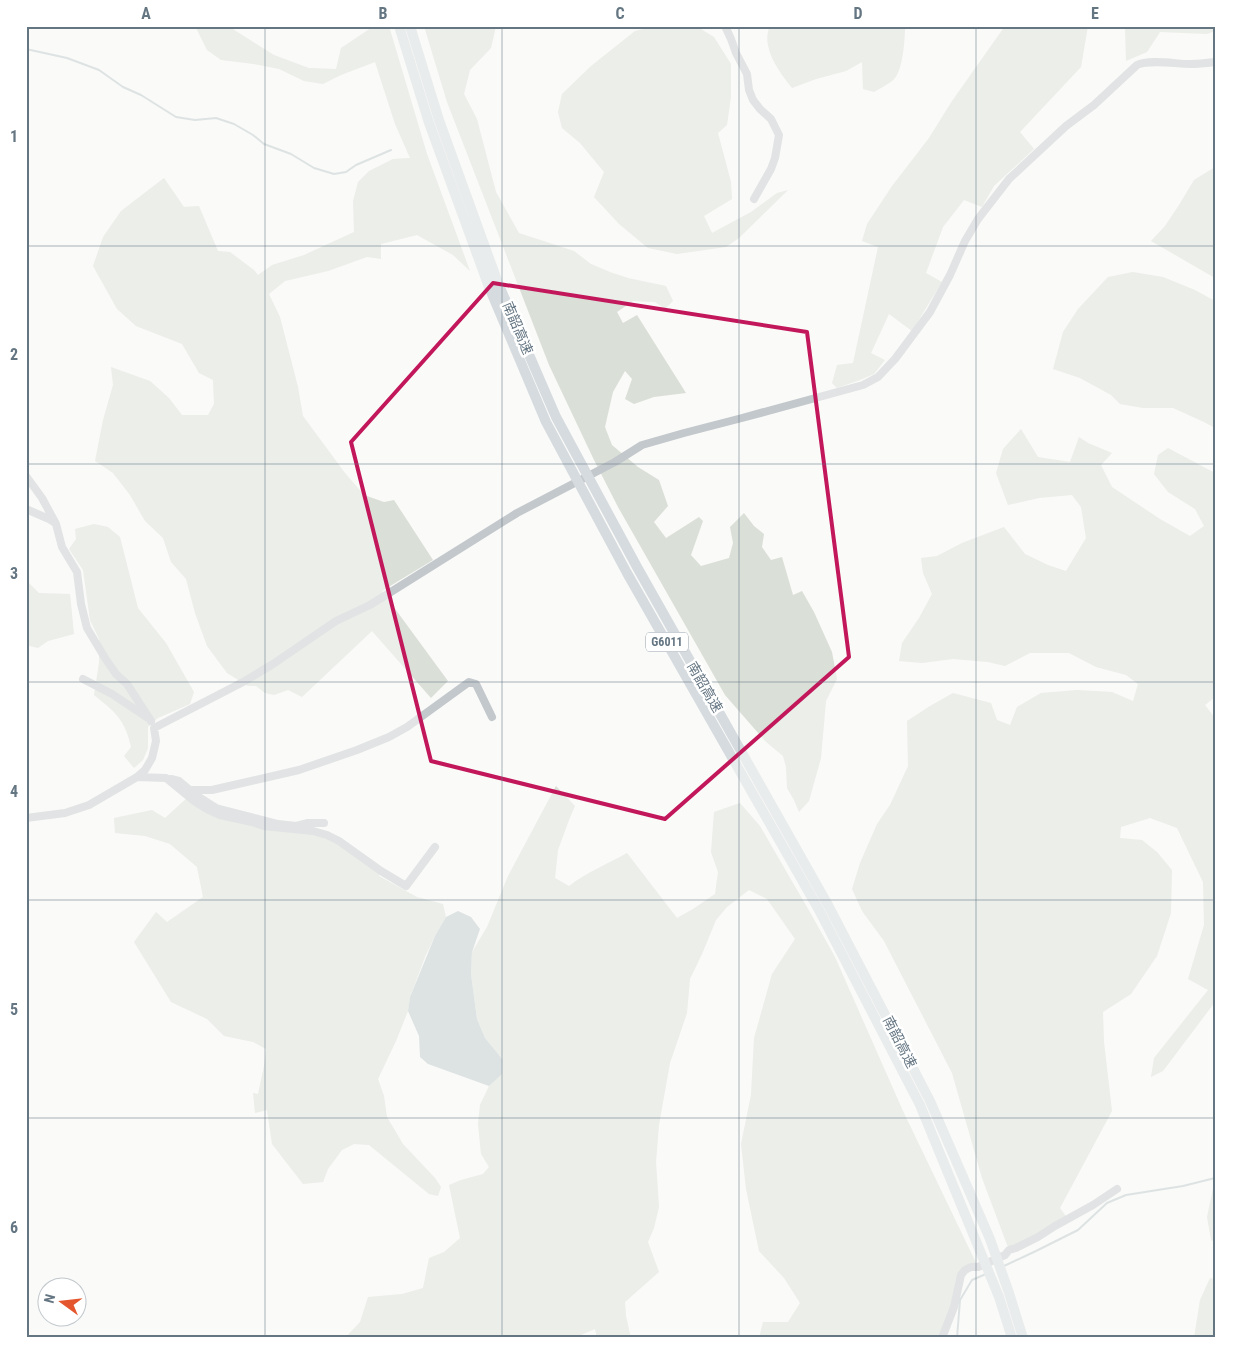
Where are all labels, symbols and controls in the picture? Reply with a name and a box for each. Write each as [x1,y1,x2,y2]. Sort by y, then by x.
text: A [141,4,151,23]
text: B [379,4,388,23]
text: C [615,4,625,23]
text: D [853,4,863,23]
text: E [1091,4,1099,23]
text: 1 [10,127,18,146]
street label: 南韶高速 [500,299,536,357]
text: 2 [10,345,18,364]
text: 3 [10,564,18,583]
road number: G6011 [646,632,688,652]
street label: 南韶高速 [684,659,726,715]
text: 4 [10,782,18,801]
text: 5 [10,1000,18,1019]
street label: 南韶高速 [880,1013,920,1071]
text: 6 [10,1218,18,1237]
north arrow [38,1276,88,1326]
text: N [41,1292,58,1305]

